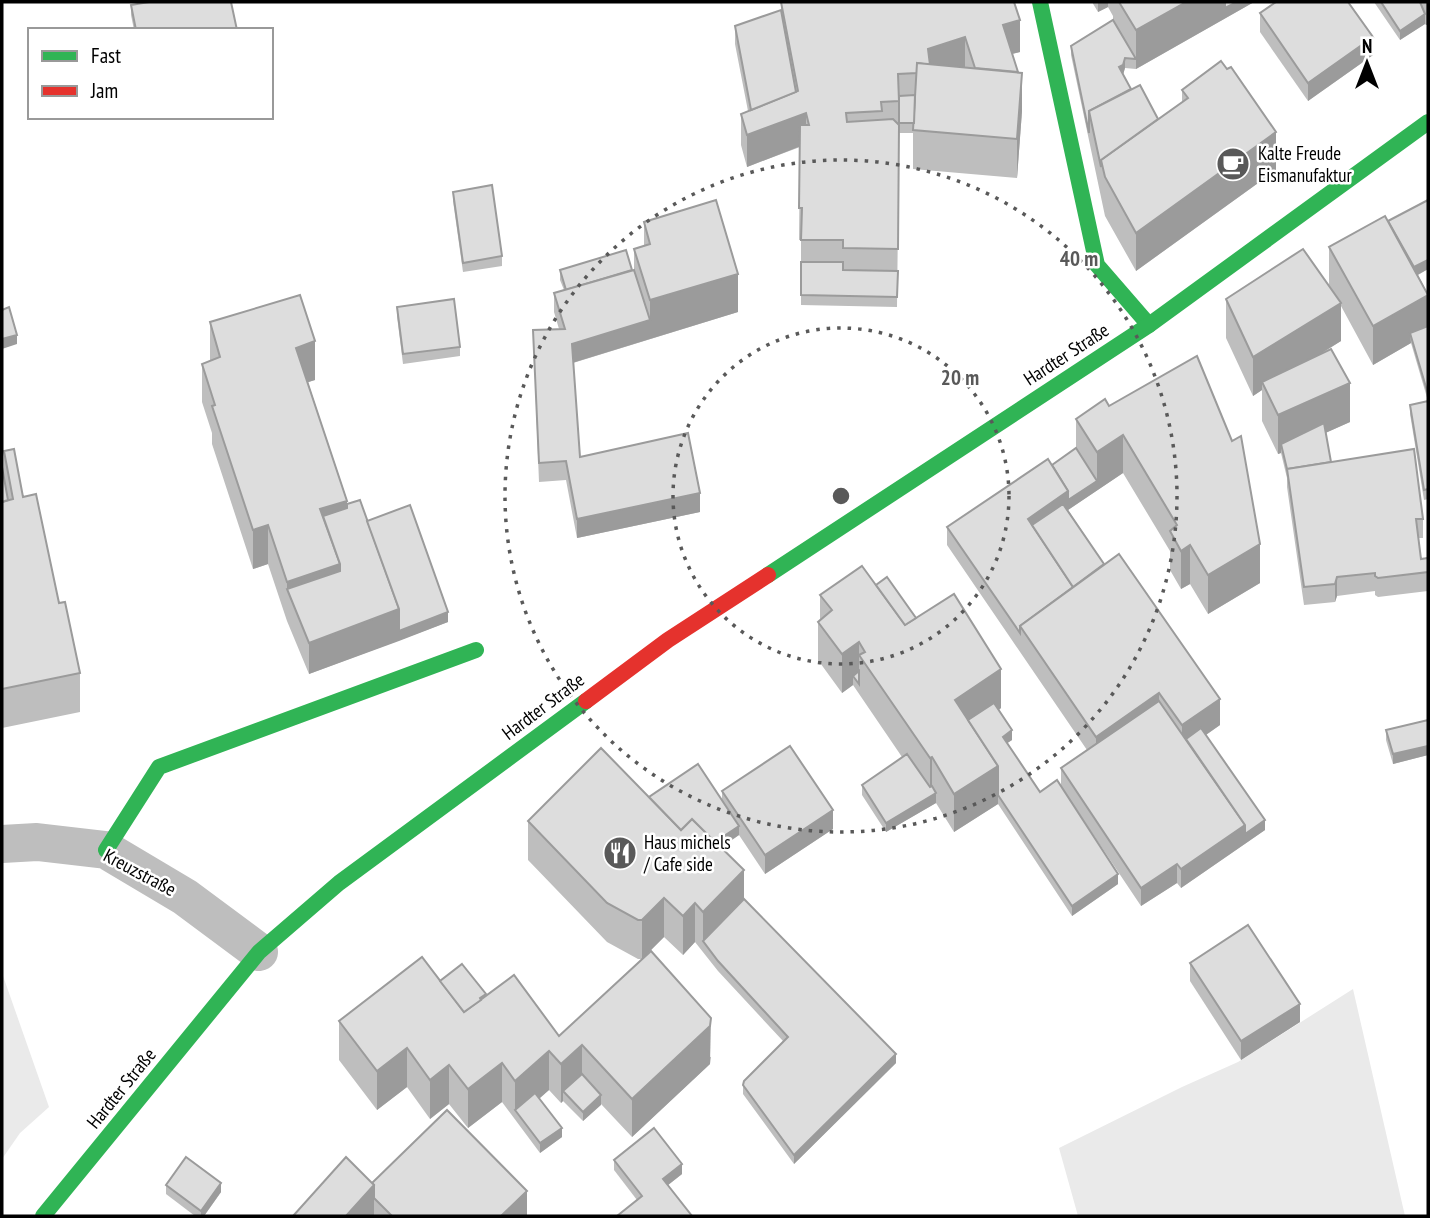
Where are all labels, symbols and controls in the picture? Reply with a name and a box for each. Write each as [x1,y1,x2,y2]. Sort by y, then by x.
legend [28,28,273,119]
north arrow [1332,28,1402,98]
text: N [1362,34,1372,58]
text: Fast [91,42,121,69]
text: Jam [90,77,118,104]
place label: Kalte Freude Eismanufaktur [1258,141,1353,187]
cafe icon: Kalte Freude Eismanufaktur [1214,145,1252,183]
text: 40 m [1060,245,1098,272]
street label: Hardter Straße [1019,318,1113,390]
text: 20 m [941,364,979,391]
centre of rings [829,484,853,508]
street label: Hardter Straße [497,667,589,745]
place label: Haus michels / Cafe side [643,830,731,876]
restaurant icon: Haus michels / Cafe side [601,834,639,872]
street label: Kreuzstraße [100,843,180,901]
street label: Hardter Straße [81,1043,161,1133]

